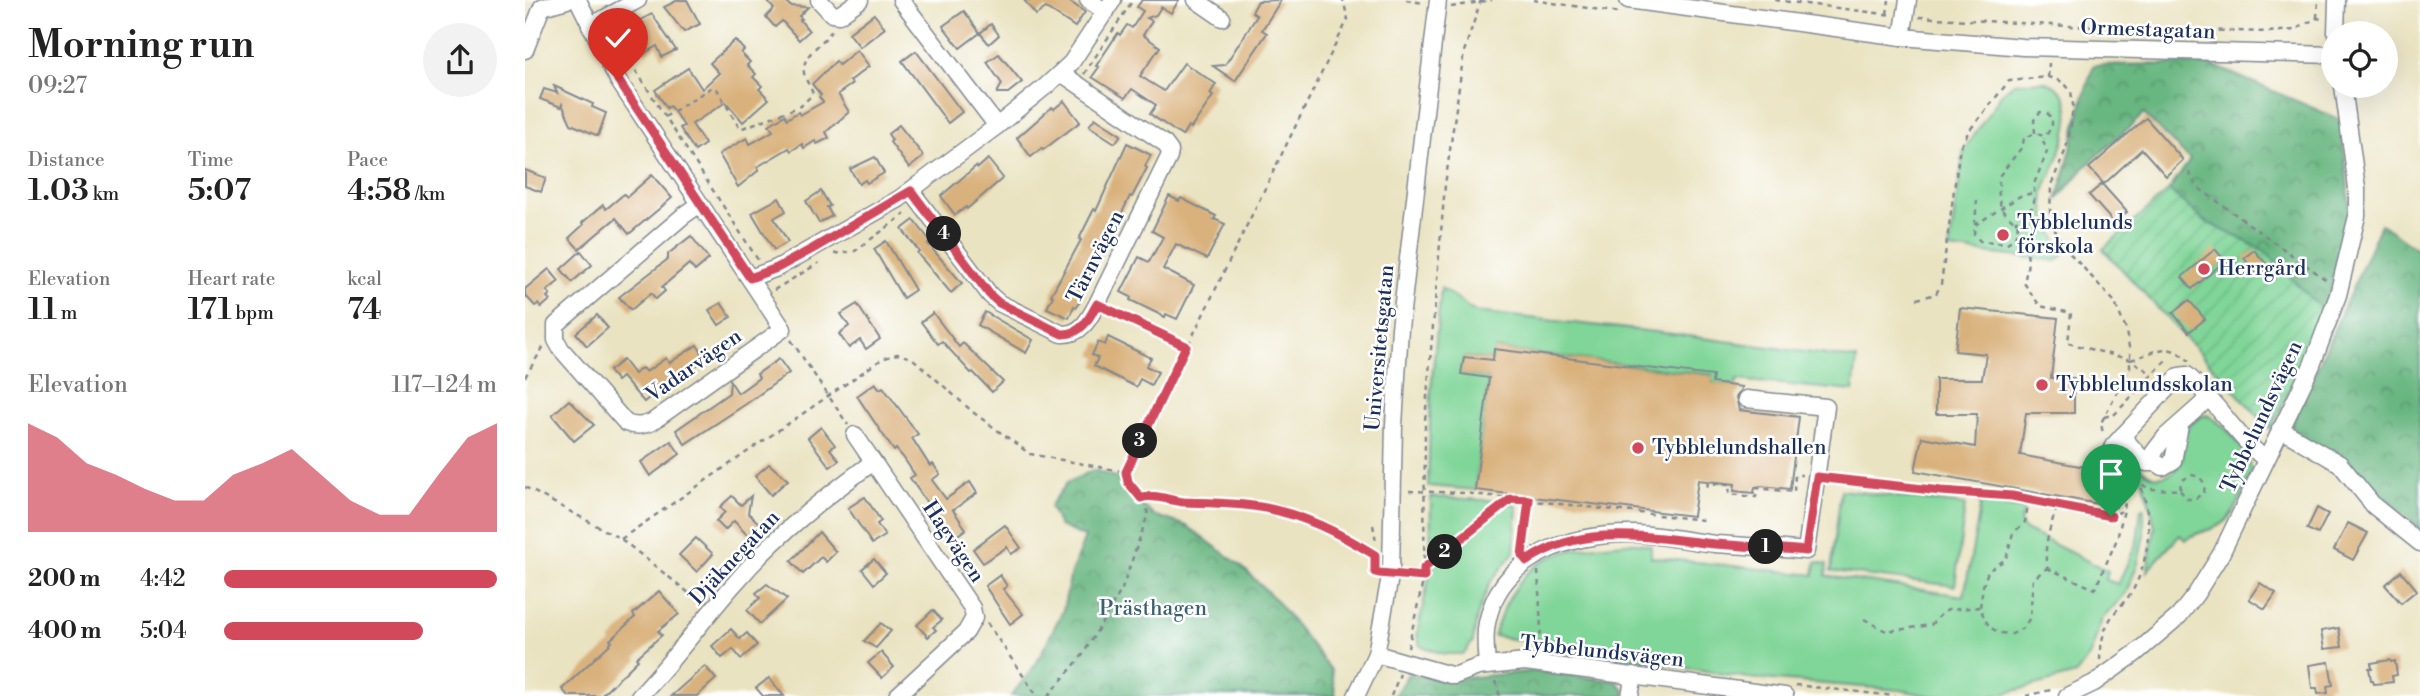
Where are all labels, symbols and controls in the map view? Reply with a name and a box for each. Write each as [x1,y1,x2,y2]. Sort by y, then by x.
pin [588,8,648,80]
street label: Ormestagatan [2080,15,2216,45]
icon: check [599,19,637,57]
map controls [2321,21,2398,98]
button: locate [2321,21,2398,98]
text: Morning run [28,22,254,69]
button: share [423,23,497,97]
text: 09:27 [28,72,87,100]
text: Distance [28,148,105,172]
text: Time [188,148,233,172]
text: Pace [347,148,388,172]
text: 1.03 [28,172,89,210]
text: 5:07 [188,172,251,210]
text: 4:58 [347,172,411,210]
text: km [89,182,119,206]
text: /km [411,182,445,206]
street label: Tärnvägen [1062,206,1131,308]
place label: Tybblelunds förskola [2017,210,2133,260]
pin: 4 [927,216,961,252]
text: 4 [937,221,950,245]
marker: Tybblelunds förskola [1995,227,2011,243]
place label: Herrgård [2218,256,2306,282]
marker: Herrgård [2196,261,2212,277]
street label: Universitetsgatan [1360,263,1400,432]
text: Elevation [28,267,110,291]
text: Heart rate [188,267,275,291]
text: kcal [347,267,382,291]
text: 11 [28,291,57,329]
text: 171 [188,291,232,329]
text: 74 [347,291,382,329]
text: m [57,301,77,325]
text: bpm [232,301,274,325]
street label: Vadarvägen [640,323,747,409]
street label: Tybbelundsvägen [2215,336,2309,497]
text: Elevation [28,371,128,399]
text: 117–124 m [391,371,497,399]
place label: Tybblelundsskolan [2056,372,2233,398]
marker: Tybblelundsskolan [2034,377,2050,393]
pin: 3 [1123,424,1157,458]
text: 3 [1134,428,1145,452]
place label: Tybblelundshallen [1652,435,1827,461]
marker: Tybblelundshallen [1630,440,1646,456]
pin [2081,444,2141,516]
icon: arrive [2092,455,2130,493]
street label: Hagvägen [916,496,990,588]
street label: Djäknegatan [684,505,786,611]
pin: 1 [1749,530,1783,564]
pin: 2 [1427,534,1462,570]
text: 1 [1761,534,1770,558]
text: 2 [1439,539,1450,563]
text: 200 m [28,565,100,593]
text: 4:42 [140,565,186,593]
park label: Prästhagen [1099,596,1207,622]
text: 400 m [28,617,101,645]
text: 5:04 [140,617,187,645]
street label: Tybbelundsvägen [1519,630,1686,674]

